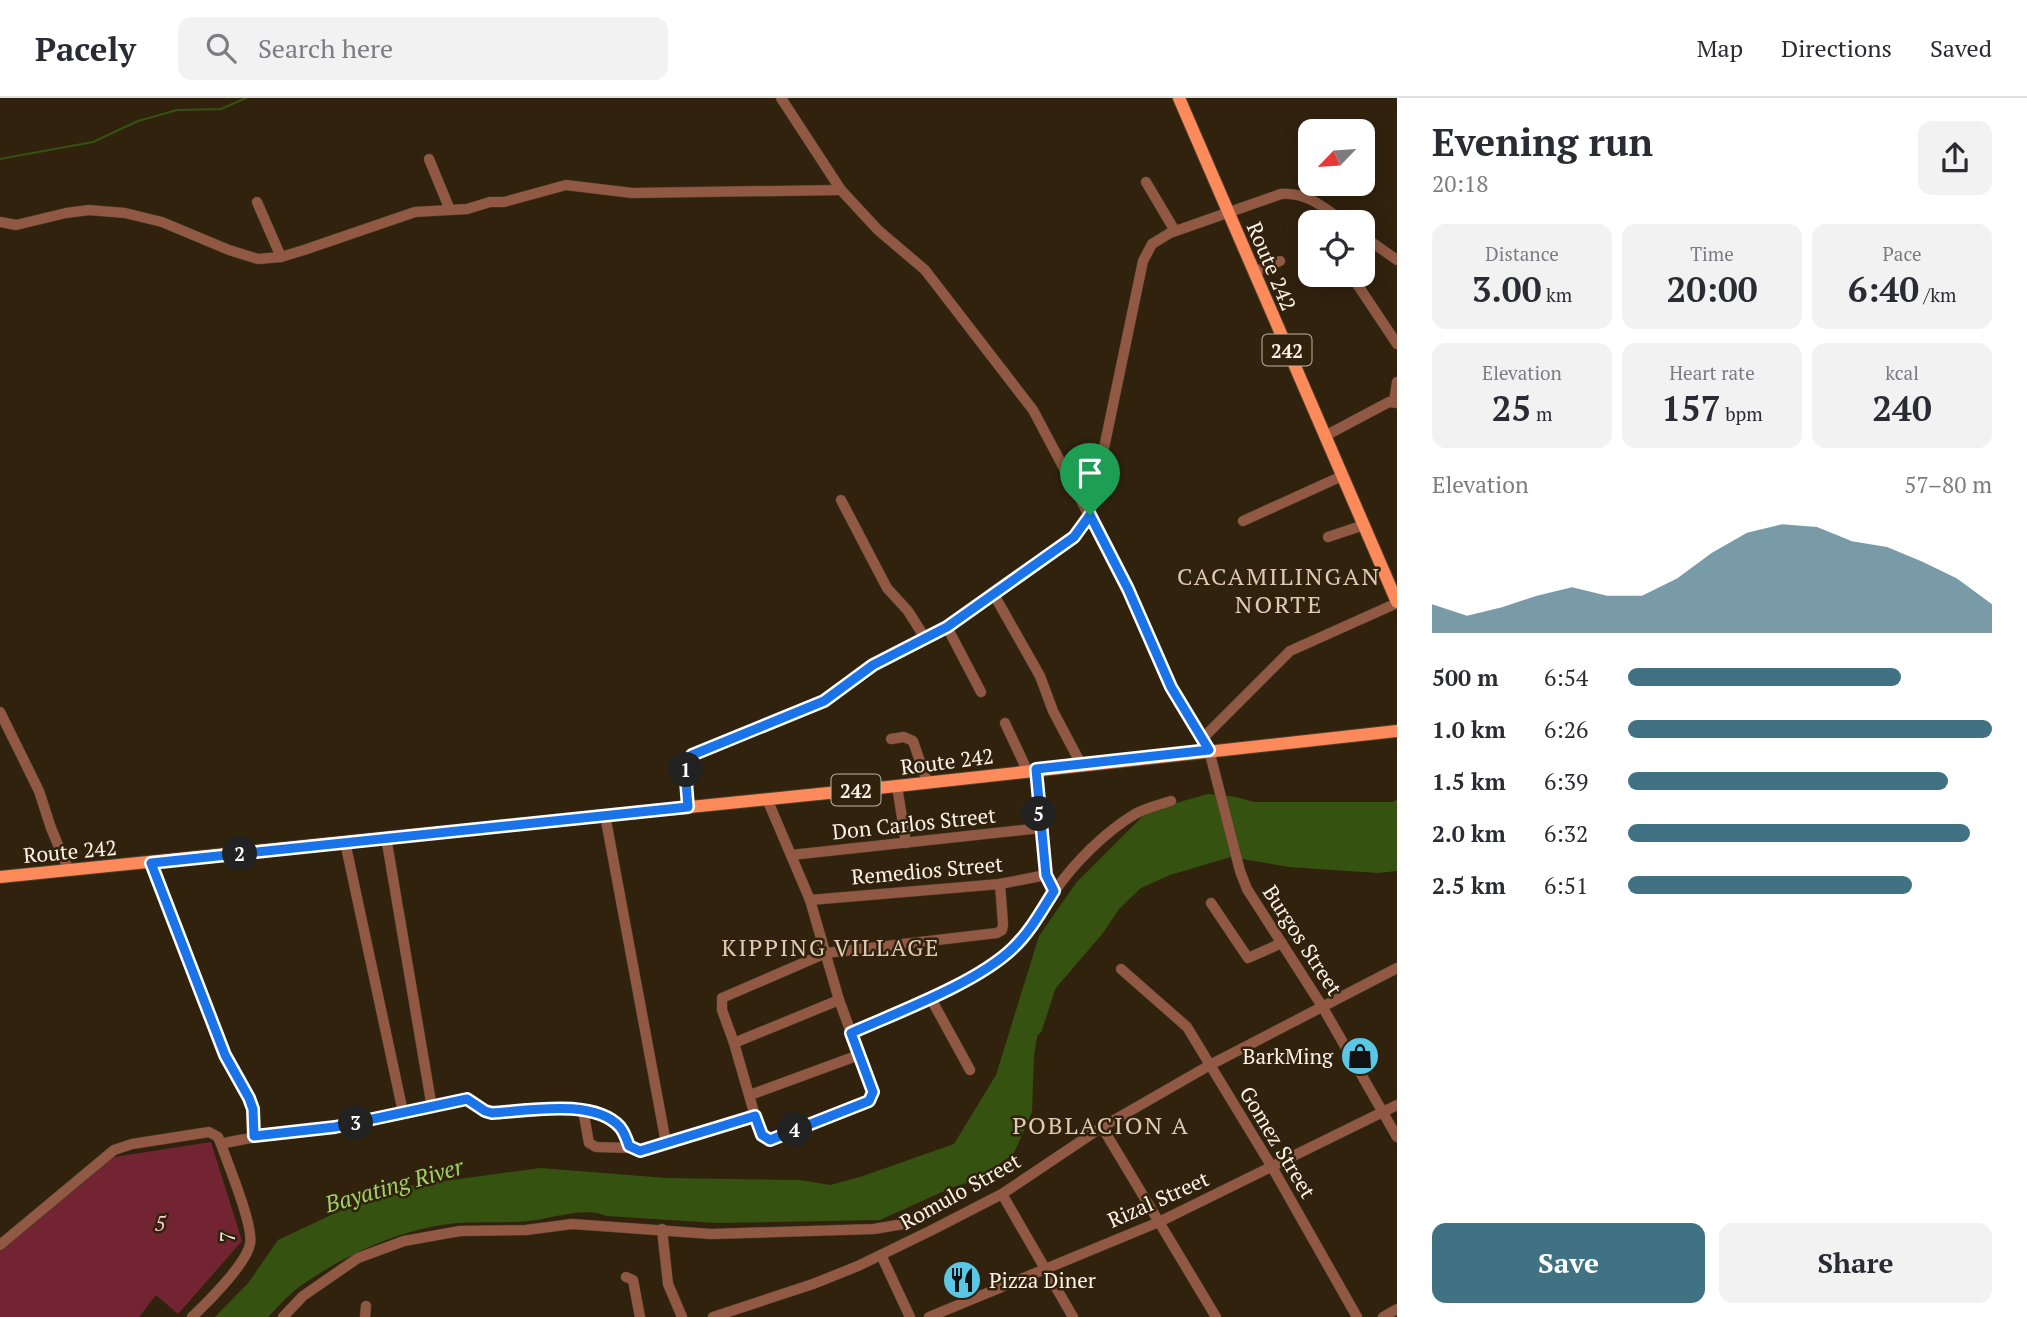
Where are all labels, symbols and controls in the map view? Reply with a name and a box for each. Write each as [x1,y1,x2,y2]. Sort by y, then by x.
search box [178,17,668,80]
text: Pacely [35,27,136,70]
icon: search [202,29,240,67]
text: Search here [258,31,393,65]
text: Map [1697,32,1743,64]
text: Directions [1781,32,1892,64]
text: Saved [1930,32,1992,64]
text: Evening run [1432,117,1653,167]
north arrow [1298,119,1376,196]
map controls [1298,119,1375,287]
button: share [1918,121,1992,195]
text: 20:18 [1432,168,1489,199]
button: locate [1298,210,1375,287]
street label: Route 242 [1241,217,1303,315]
text: Distance [1485,241,1559,266]
text: Time [1690,241,1734,266]
text: Pace [1883,241,1921,266]
text: 3.00 [1472,266,1541,312]
text: 20:00 [1666,266,1758,312]
text: 6:40 [1848,266,1919,312]
text: km [1541,282,1572,307]
text: /km [1919,282,1956,307]
road number: 242 [1262,334,1312,366]
text: Elevation [1482,360,1562,385]
text: Heart rate [1669,360,1755,385]
text: kcal [1885,360,1919,385]
text: 25 [1492,385,1531,431]
text: 157 [1661,385,1721,431]
text: 240 [1872,385,1932,431]
text: m [1531,401,1552,426]
text: bpm [1721,401,1763,426]
pin [1060,443,1120,515]
icon: arrive [1071,454,1109,492]
text: Elevation [1432,469,1529,500]
text: 57–80 m [1904,469,1992,500]
district label: CACAMILINGAN NORTE [1177,560,1381,620]
text: 500 m [1432,662,1498,693]
text: 6:54 [1544,662,1588,693]
text: 1.0 km [1432,714,1506,745]
text: 6:26 [1544,714,1588,745]
street label: Route 242 [899,741,995,781]
pin: 1 [668,752,704,788]
text: 1 [680,757,691,782]
text: 1.5 km [1432,766,1506,797]
text: 6:39 [1544,766,1588,797]
road number: 242 [832,775,880,806]
pin: 5 [1021,796,1056,832]
street label: Don Carlos Street [831,800,997,846]
text: 5 [1033,801,1044,826]
text: 2.0 km [1432,818,1506,849]
text: 6:32 [1544,818,1588,849]
street label: Route 242 [22,833,118,869]
pin: 2 [222,836,258,872]
text: 2 [234,841,245,866]
street label: Remedios Street [850,849,1004,891]
text: 2.5 km [1432,870,1506,901]
text: 6:51 [1544,870,1588,901]
street label: Burgos Street [1257,880,1349,1001]
district label: KIPPING VILLAGE [722,932,940,963]
shop icon: BarkMing [1339,1035,1381,1077]
place label: BarkMing [1243,1042,1334,1070]
street label: Gomez Street [1234,1081,1323,1203]
pin: 3 [338,1105,374,1140]
district label: POBLACION A [1012,1109,1190,1141]
text: 3 [350,1110,361,1135]
pin: 4 [778,1112,812,1148]
text: 4 [789,1117,800,1142]
street label: Romulo Street [895,1146,1025,1236]
water label: Bayating River [320,1150,468,1220]
street label: Rizal Street [1103,1164,1213,1234]
park label: 5 [154,1209,166,1237]
button: Save [1432,1223,1705,1303]
button: Share [1719,1223,1992,1303]
street label: 7 [213,1231,241,1243]
restaurant icon: Pizza Diner [941,1259,983,1301]
place label: Pizza Diner [989,1266,1096,1294]

